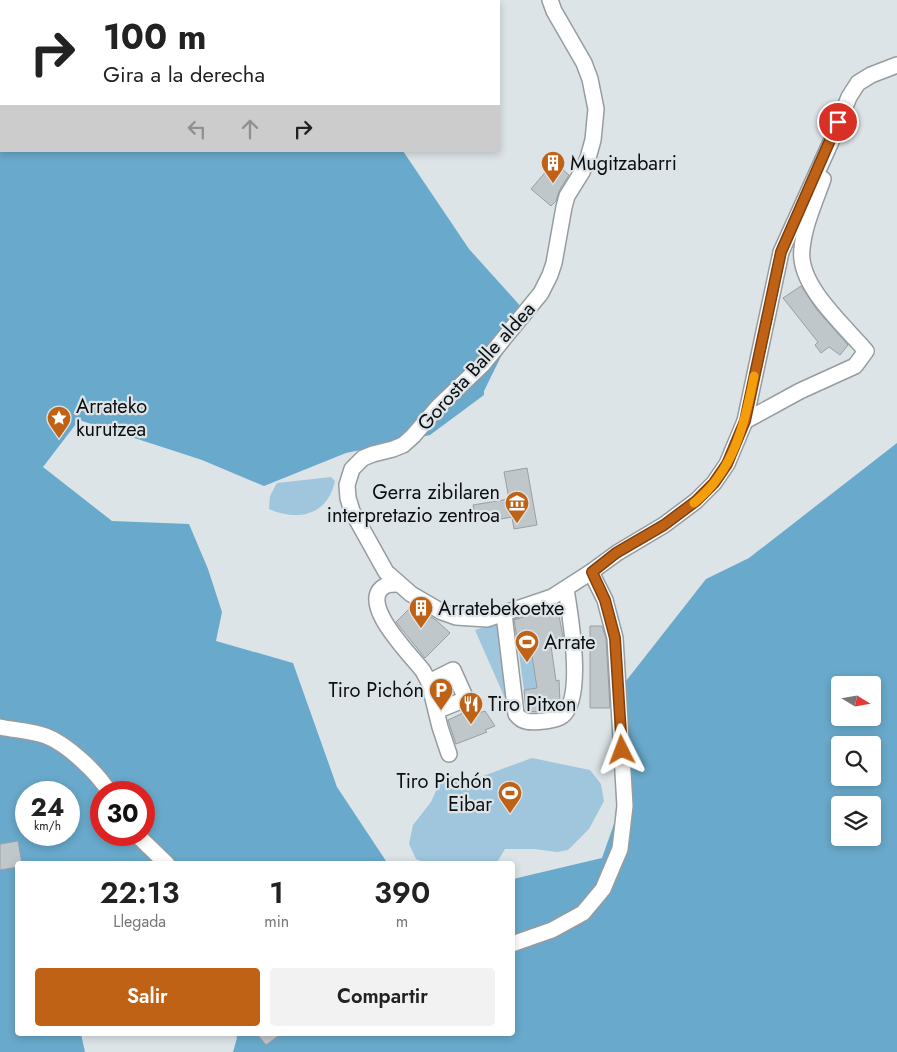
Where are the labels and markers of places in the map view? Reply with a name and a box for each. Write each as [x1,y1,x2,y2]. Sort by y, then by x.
pin [817,101,859,143]
place label: Mugitzabarri [570,149,677,178]
building icon: Mugitzabarri [540,150,566,184]
place label: Arrateko kurutzea [76,392,147,444]
place icon: Arrateko kurutzea [46,405,72,439]
place label: Gerra zibilaren interpretazio zentroa [327,478,500,530]
museum icon: Gerra zibilaren interpretazio zentroa [504,490,530,524]
place label: Arratebekoetxe [438,594,564,623]
building icon: Arratebekoetxe [408,595,434,629]
place label: Arrate [544,628,596,657]
sports icon: Arrate [514,629,540,663]
place label: Tiro Pichón [328,676,424,705]
parking icon: Tiro Pichón [428,677,454,711]
place label: Tiro Pitxon [488,690,576,719]
restaurant icon: Tiro Pitxon [458,691,484,725]
place label: Tiro Pichón Eibar [396,767,492,819]
sports icon: Tiro Pichón Eibar [497,780,523,814]

